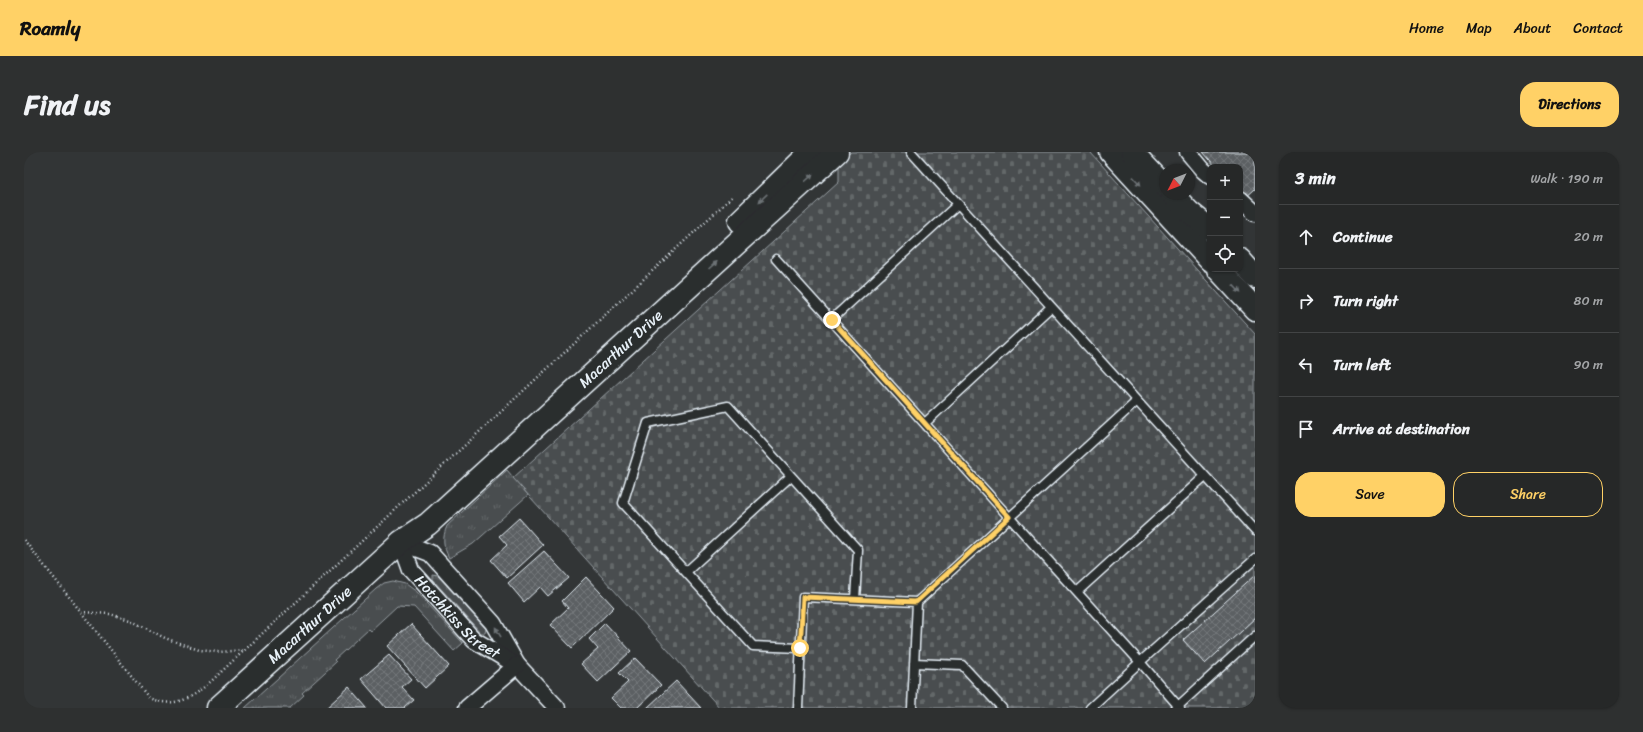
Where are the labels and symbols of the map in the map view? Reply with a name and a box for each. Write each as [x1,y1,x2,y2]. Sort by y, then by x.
north arrow [1159,164,1195,200]
one-way arrow [804,173,814,182]
one-way arrow [1132,176,1142,186]
one-way arrow [758,194,768,203]
one-way arrow [708,261,717,270]
one-way arrow [1232,284,1242,294]
street label: Macarthur Drive [572,303,669,394]
route end [823,311,841,329]
street label: Hotchkiss Street [408,569,506,666]
street label: Macarthur Drive [261,579,358,670]
one-way arrow [494,626,501,637]
route start [791,639,809,657]

